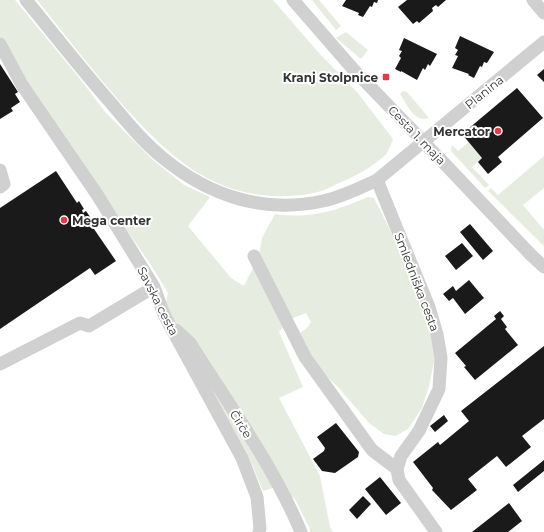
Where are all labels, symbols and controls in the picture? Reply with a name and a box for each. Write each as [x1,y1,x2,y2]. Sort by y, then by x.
place label: Kranj Stolpnice [283,70,378,85]
marker: Kranj Stolpnice [381,72,391,82]
street label: Planina [462,72,506,112]
street label: Cesta 1. maja [385,102,449,168]
place label: Mercator [433,124,490,139]
marker: Mercator [493,126,503,136]
place label: Mega center [72,213,151,228]
marker: Mega center [59,215,69,225]
street label: Smledniška cesta [391,230,443,334]
street label: Savska cesta [134,264,182,338]
street label: Čirče [227,407,255,441]

